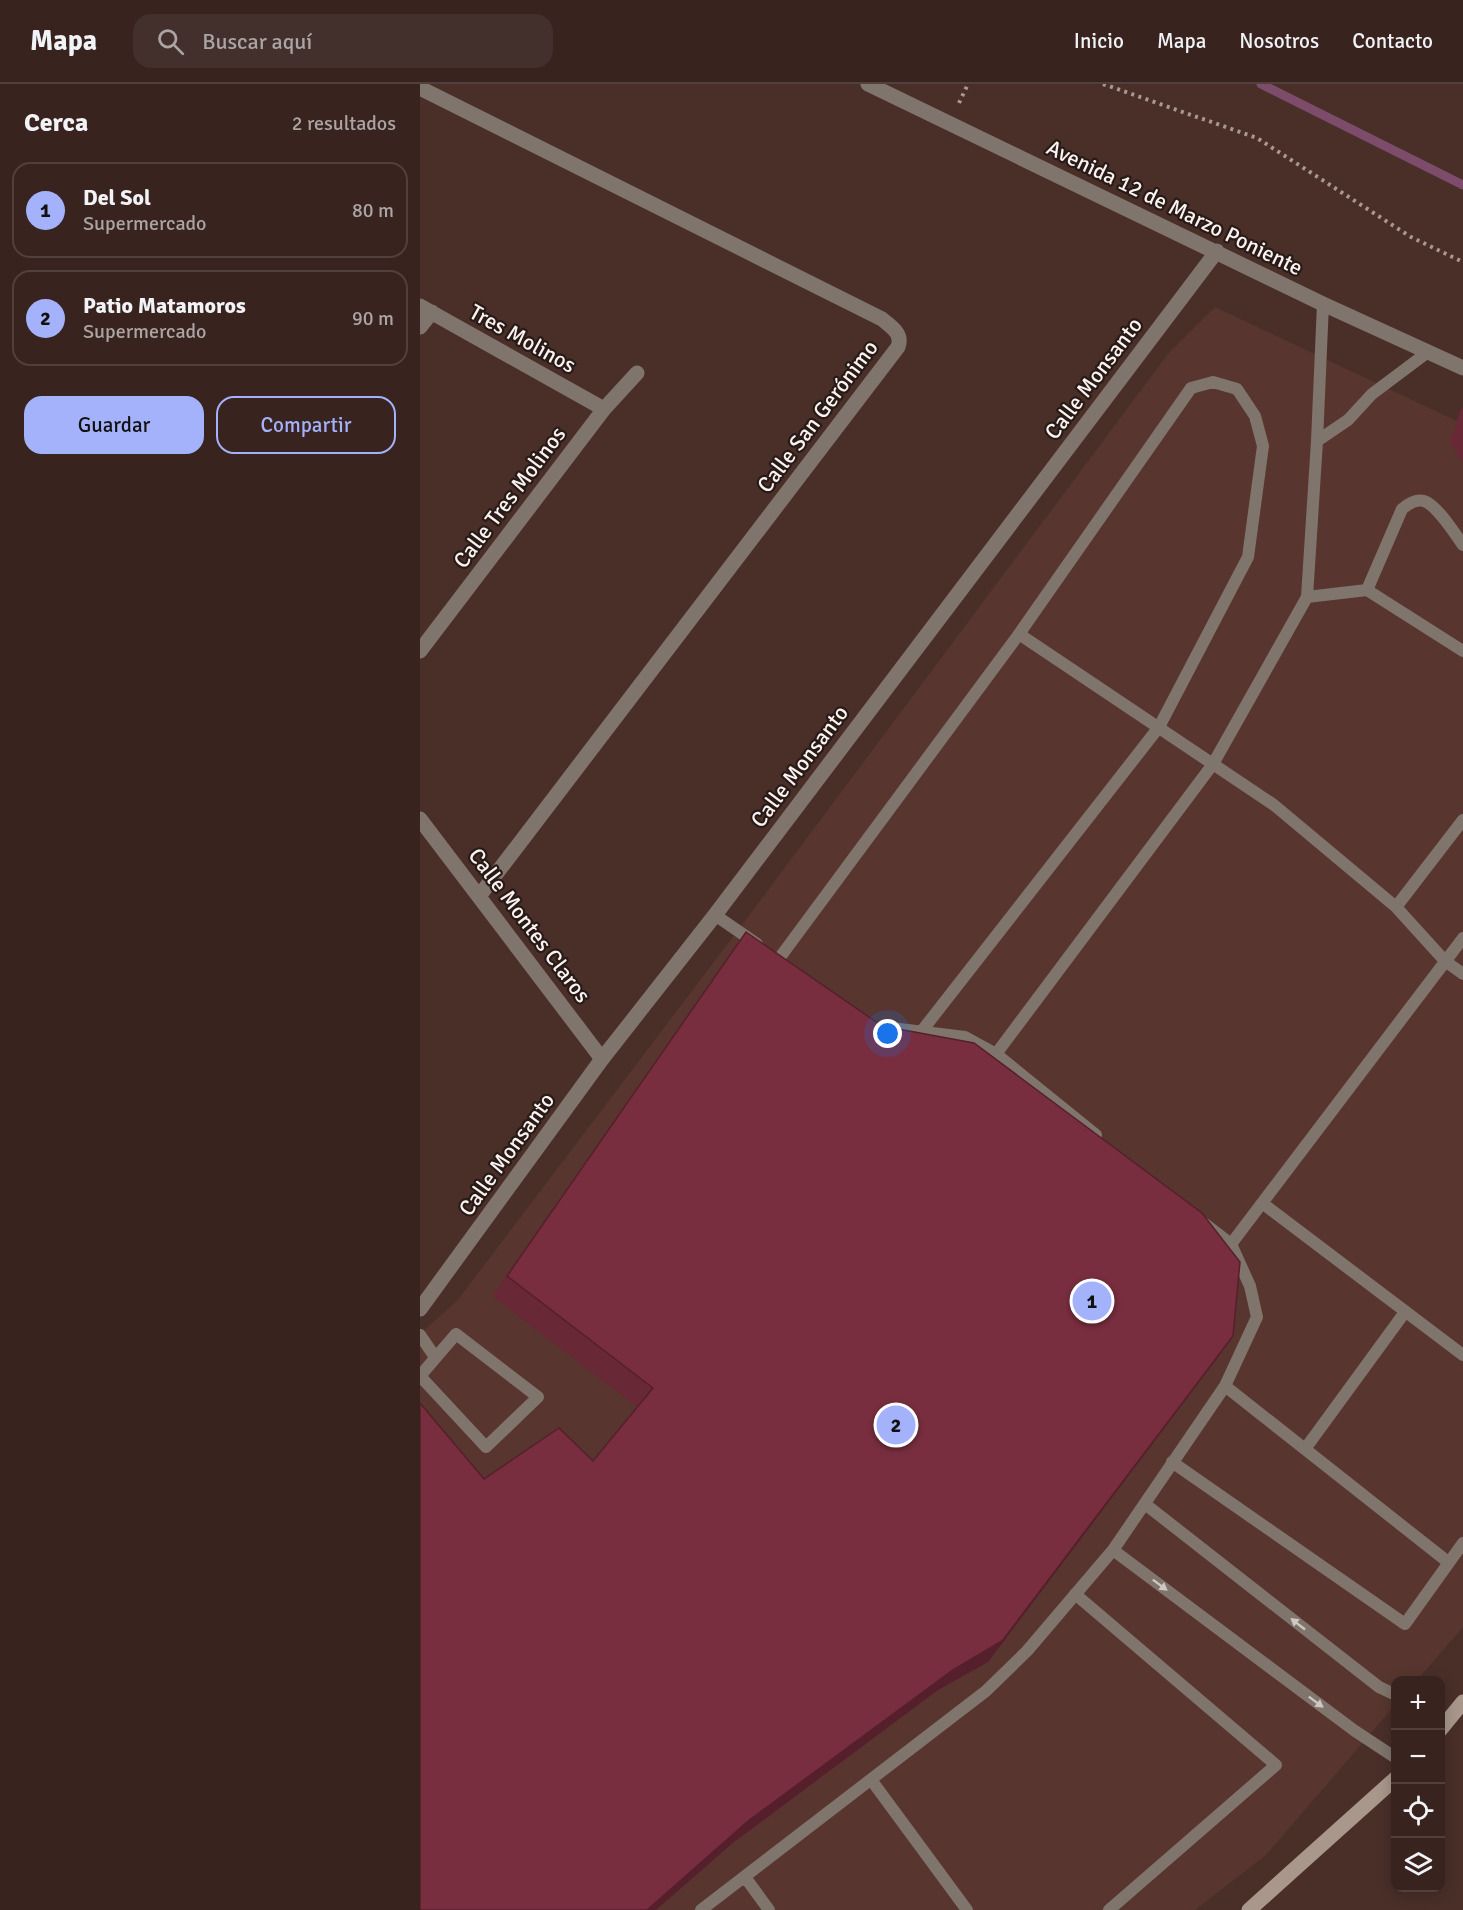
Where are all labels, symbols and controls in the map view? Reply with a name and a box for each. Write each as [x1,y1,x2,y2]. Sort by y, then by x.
search box [133,14,553,68]
text: Mapa [30,24,97,58]
icon: search [154,25,187,58]
text: Buscar aquí [202,28,312,55]
text: Inicio [1074,28,1124,54]
text: Mapa [1157,28,1206,54]
text: Nosotros [1239,28,1319,54]
text: Contacto [1352,28,1433,54]
text: Cerca [24,107,88,139]
text: 2 resultados [292,111,396,136]
street label: Avenida 12 de Marzo Poniente [1042,134,1307,281]
text: Del Sol [83,184,151,211]
text: 1 [40,198,51,223]
text: 80 m [352,198,394,223]
text: Supermercado [83,211,206,236]
text: Patio Matamoros [83,292,246,319]
street label: Tres Molinos [465,298,581,379]
text: 2 [40,306,51,331]
text: 90 m [352,306,394,331]
street label: Calle Monsanto [1039,312,1148,445]
text: Supermercado [83,319,206,344]
street label: Calle San Gerónimo [751,335,884,498]
button: Guardar [24,396,204,454]
button: Compartir [216,396,396,454]
street label: Calle Tres Molinos [447,421,571,573]
street label: Calle Monsanto [745,700,854,833]
street label: Calle Montes Claros [463,843,596,1008]
your location [873,1019,902,1048]
street label: Calle Monsanto [453,1087,560,1221]
pin: 1 [1072,1278,1112,1324]
pin: 2 [876,1402,916,1448]
one-way arrow [1152,1579,1168,1591]
one-way arrow [1290,1618,1305,1630]
map controls [1391,1676,1445,1892]
button: + [1391,1676,1445,1730]
one-way arrow [1308,1696,1324,1708]
button: − [1391,1730,1445,1784]
button: locate [1391,1784,1445,1838]
button: layers [1391,1838,1445,1892]

